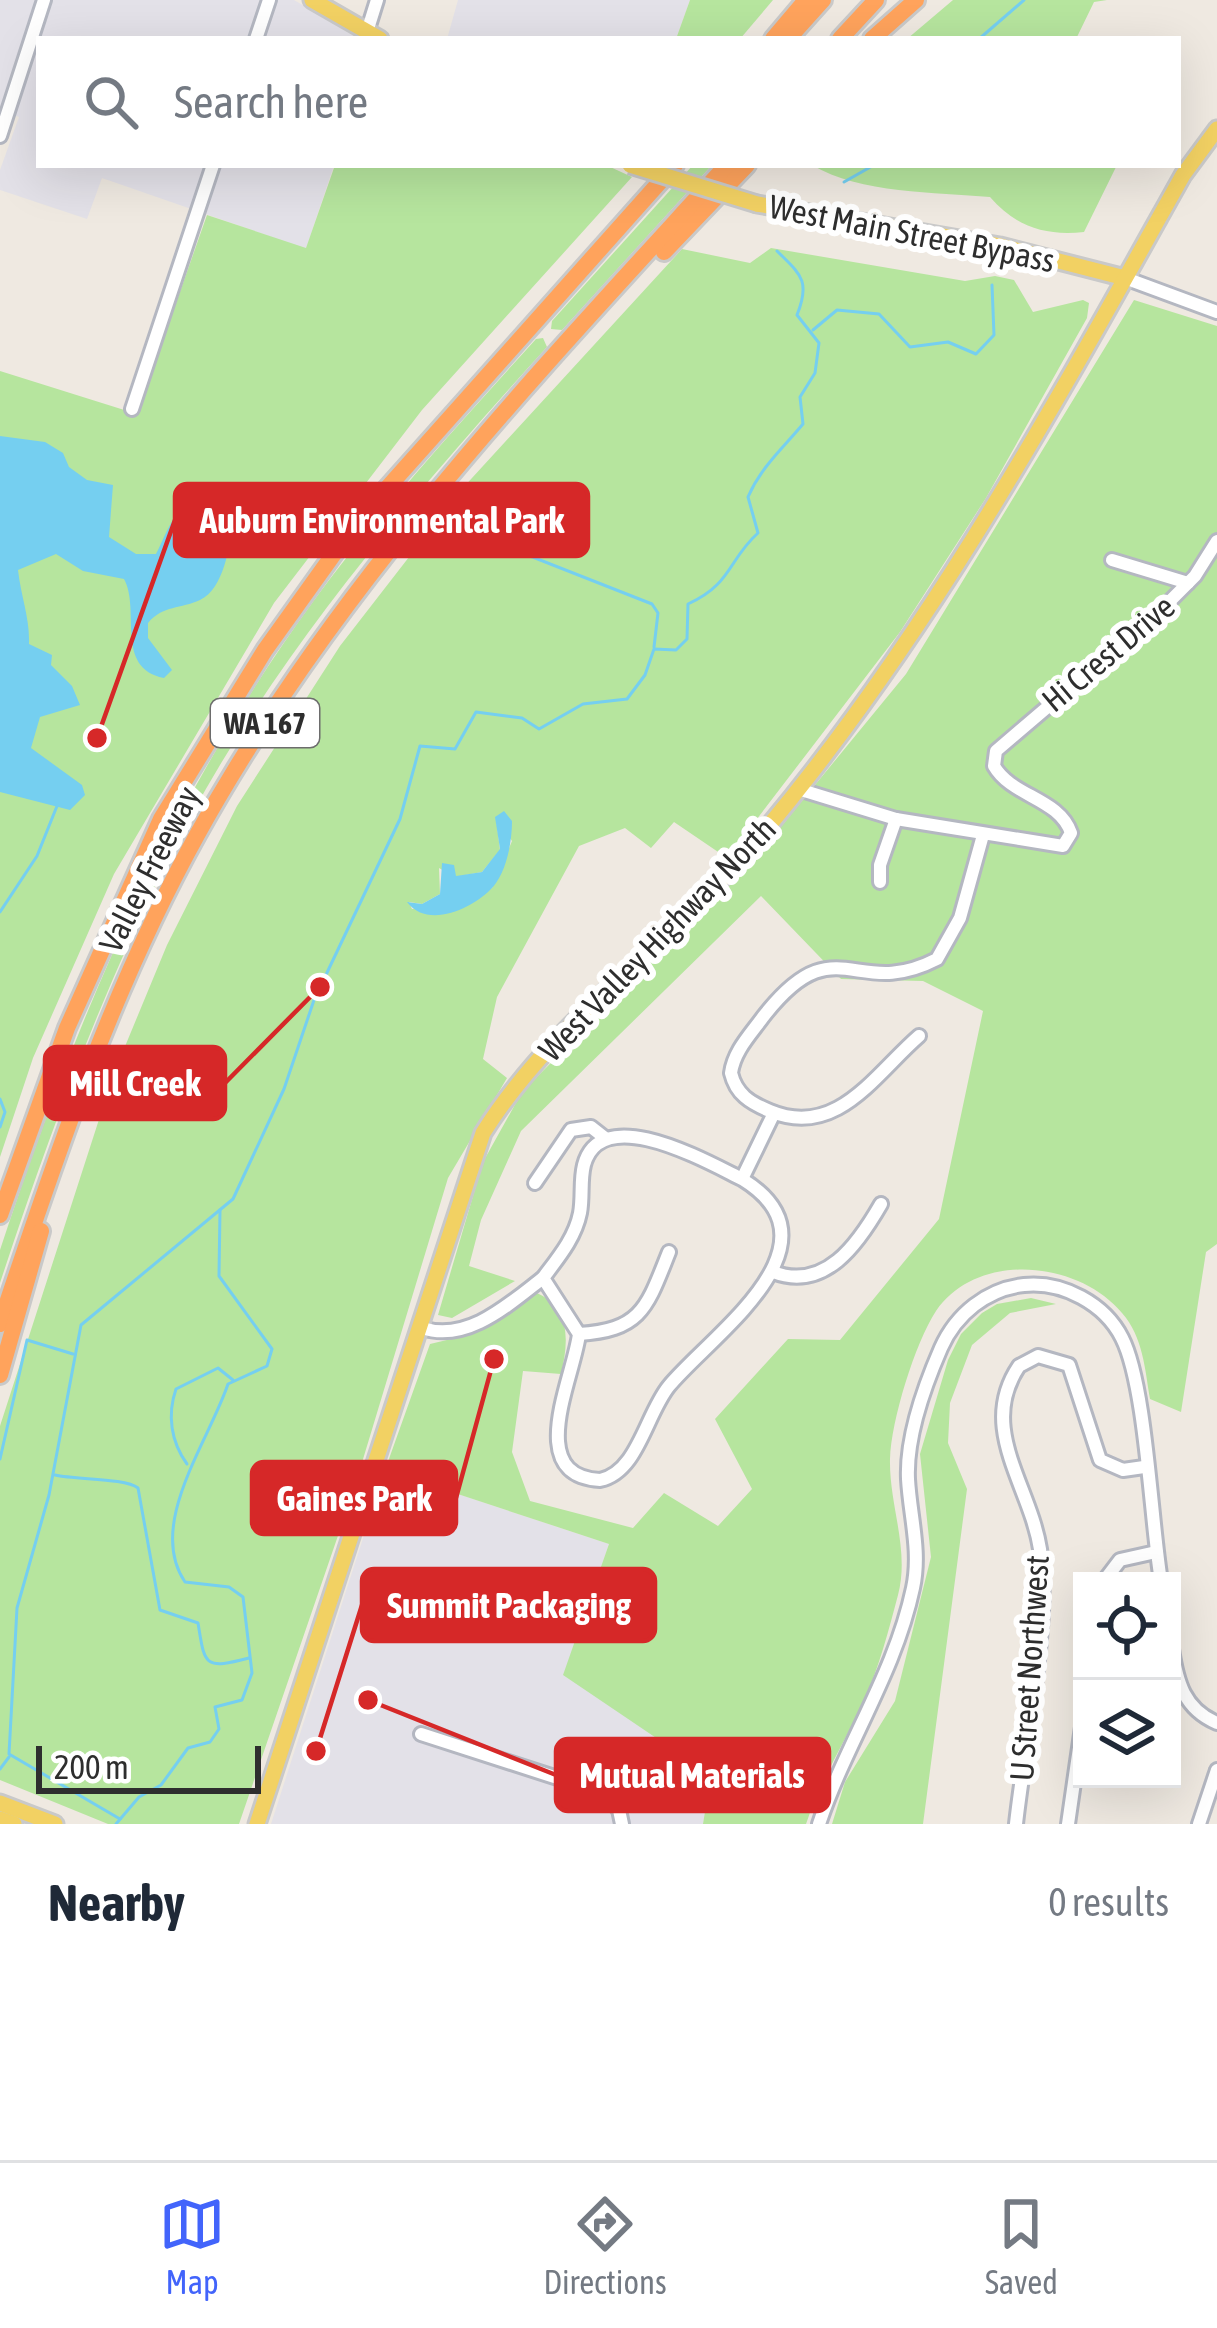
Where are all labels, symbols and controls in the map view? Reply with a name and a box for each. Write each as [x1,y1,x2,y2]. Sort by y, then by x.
search box [36,36,1181,168]
icon: search [78,69,144,135]
text: Search here [174,76,368,128]
street label: West Main Street Bypass [766,187,1058,279]
callout: Auburn Environmental Park [175,484,588,556]
text: Auburn Environmental Park [199,499,566,541]
street label: Hi Crest Drive [1034,587,1182,719]
road number: WA 167 [211,699,319,747]
street label: Valley Freeway [91,780,207,958]
street label: West Valley Highway North [531,809,783,1069]
callout: Mill Creek [45,1047,225,1119]
text: Mill Creek [69,1062,202,1104]
callout: Gaines Park [252,1462,456,1534]
text: Gaines Park [276,1477,433,1519]
street label: U Street Northwest [1002,1554,1056,1782]
callout: Summit Packaging [362,1569,655,1641]
map controls [1073,1572,1181,1788]
button: locate [1073,1572,1181,1680]
text: Summit Packaging [387,1584,632,1626]
button: layers [1073,1680,1181,1788]
callout: Mutual Materials [556,1739,829,1811]
scale bar [36,1740,261,1793]
text: 200 m [54,1748,129,1786]
text: Mutual Materials [579,1754,805,1796]
text: Nearby [48,1873,185,1932]
text: 0 results [1048,1880,1169,1924]
tab: Map [159,2191,225,2301]
tab: Directions [543,2191,667,2301]
tab: Saved [985,2191,1058,2301]

